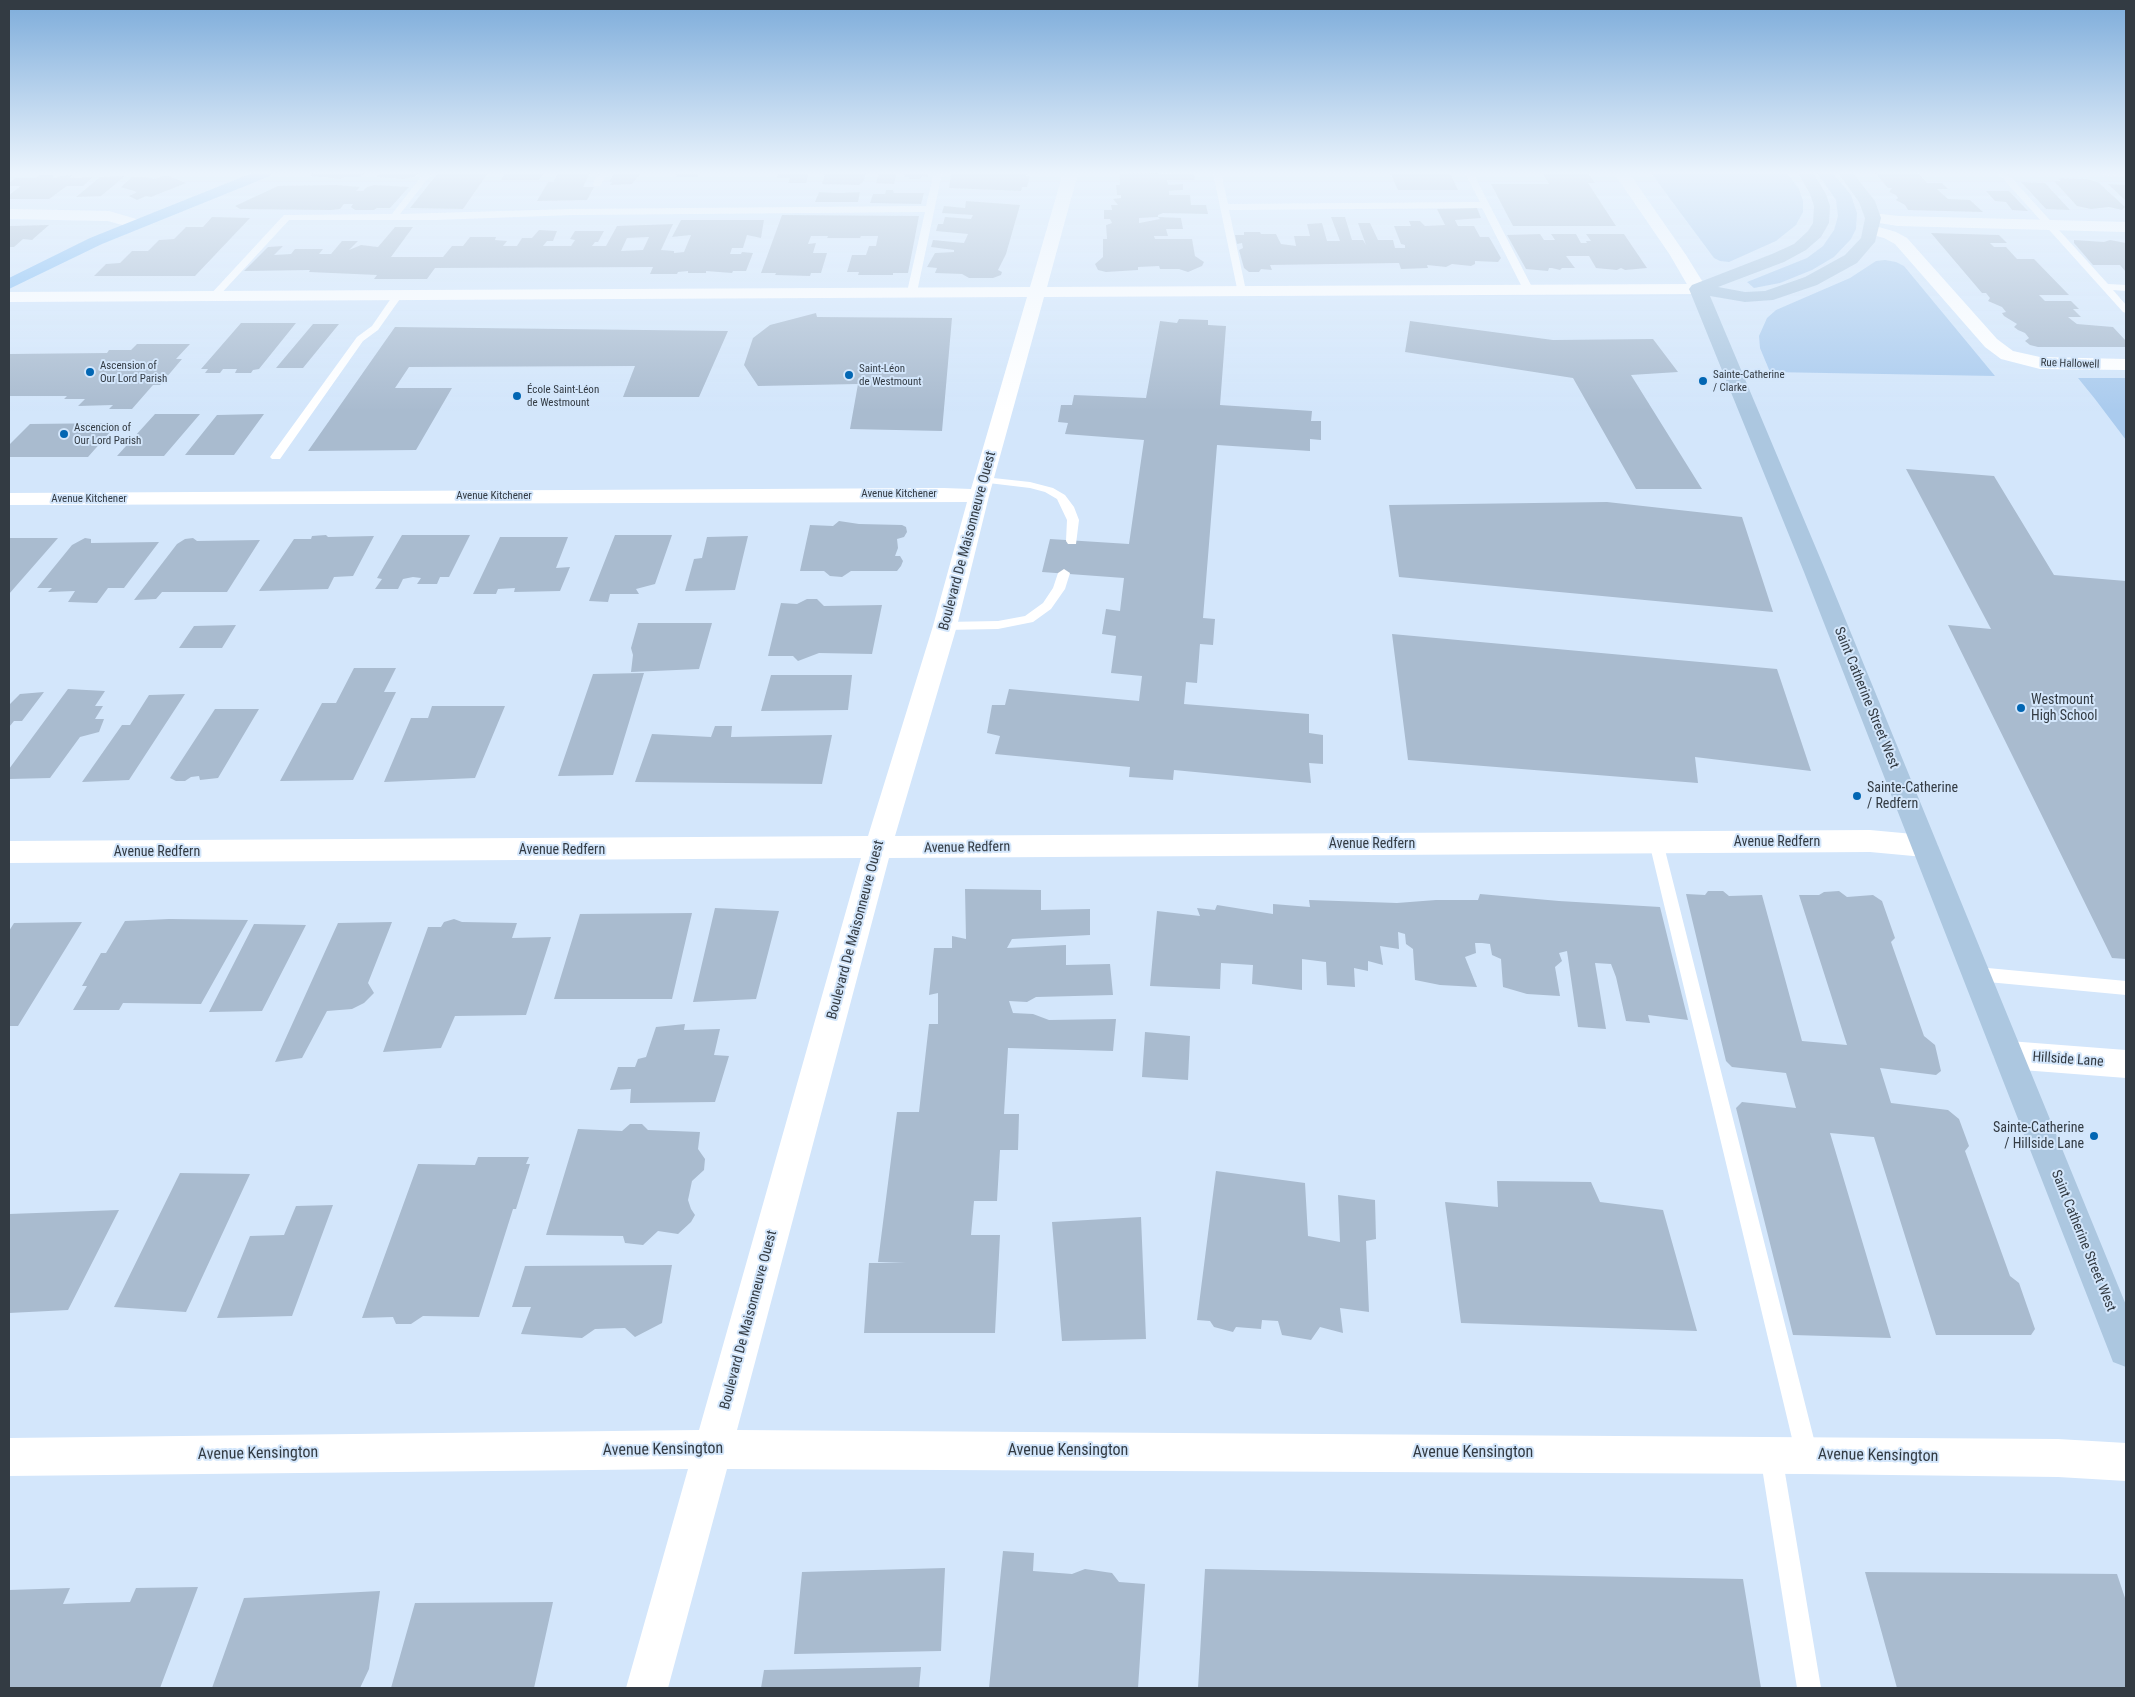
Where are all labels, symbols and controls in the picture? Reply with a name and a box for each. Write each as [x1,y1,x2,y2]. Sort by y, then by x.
street label: Rue Hallowell [2040,356,2100,372]
place label: Ascension of Our Lord Parish [100,359,167,385]
place label: Saint-Léon de Westmount [859,362,921,388]
marker: Ascension of Our Lord Parish [84,366,96,378]
place label: Sainte-Catherine / Clarke [1713,368,1785,394]
marker: Saint-Léon de Westmount [843,369,855,381]
marker: Sainte-Catherine / Clarke [1697,375,1709,387]
place label: École Saint-Léon de Westmount [527,383,599,409]
marker: École Saint-Léon de Westmount [511,390,523,402]
place label: Ascencion of Our Lord Parish [74,421,141,447]
marker: Ascencion of Our Lord Parish [58,428,70,440]
street label: Boulevard De Maisonneuve Ouest [936,450,1000,632]
street label: Avenue Kitchener [861,487,937,501]
street label: Avenue Kitchener [456,489,532,503]
street label: Avenue Kitchener [51,492,127,506]
street label: Saint Catherine Street West [1830,625,1902,771]
place label: Westmount High School [2031,692,2098,724]
marker: Westmount High School [2015,702,2027,714]
place label: Sainte-Catherine / Redfern [1867,780,1958,812]
marker: Sainte-Catherine / Redfern [1851,790,1863,802]
street label: Avenue Redfern [1734,834,1820,850]
street label: Avenue Redfern [1329,836,1415,852]
street label: Boulevard De Maisonneuve Ouest [824,839,888,1021]
street label: Avenue Redfern [924,839,1010,857]
street label: Avenue Redfern [519,842,605,858]
street label: Avenue Redfern [114,844,200,860]
street label: Hillside Lane [2032,1049,2104,1071]
place label: Sainte-Catherine / Hillside Lane [1993,1120,2084,1152]
marker: Sainte-Catherine / Hillside Lane [2088,1130,2100,1142]
street label: Saint Catherine Street West [2047,1168,2119,1314]
street label: Boulevard De Maisonneuve Ouest [717,1229,781,1411]
street label: Avenue Kensington [603,1439,723,1461]
street label: Avenue Kensington [1008,1441,1128,1461]
street label: Avenue Kensington [198,1443,318,1465]
street label: Avenue Kensington [1413,1443,1533,1463]
street label: Avenue Kensington [1818,1445,1938,1467]

